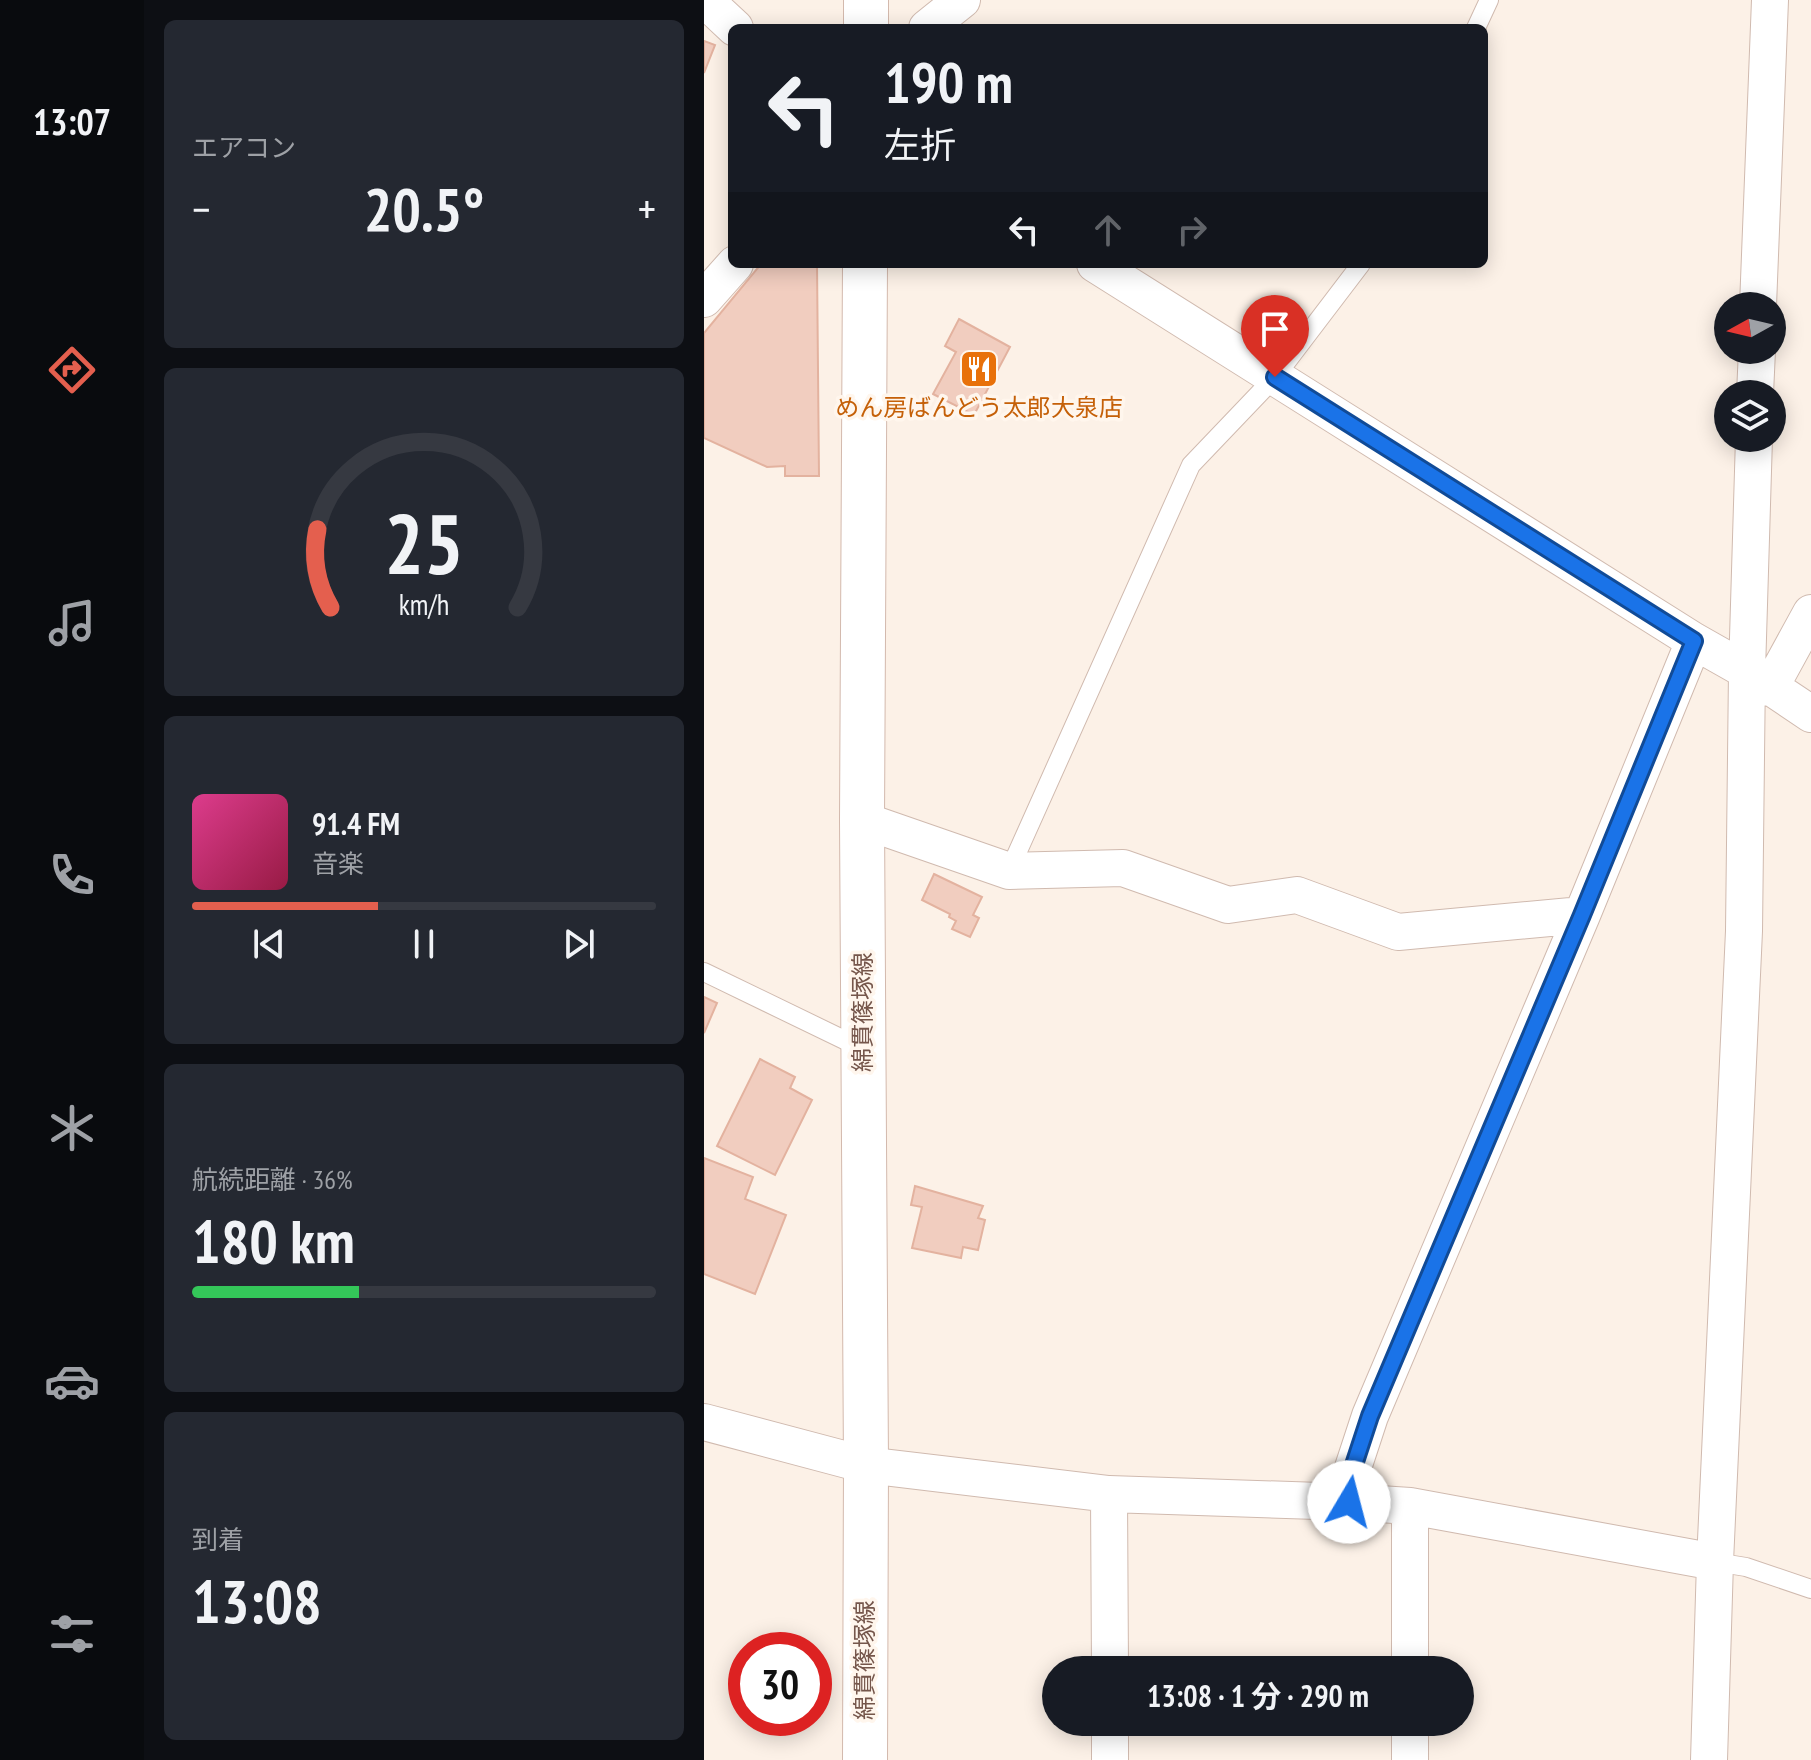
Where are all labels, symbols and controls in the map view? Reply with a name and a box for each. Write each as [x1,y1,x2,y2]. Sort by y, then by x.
text: 190 m [884,46,1013,118]
icon: left [752,56,856,160]
text: 13:07 [33,98,111,145]
text: 左折 [884,121,956,168]
text: エアコン [192,131,296,164]
text: 20.5° [364,170,484,248]
text: − [192,180,210,237]
text: + [638,180,656,237]
icon: left [1002,208,1046,252]
icon: ahead [1086,208,1130,252]
icon: right [1170,208,1214,252]
north arrow [1714,292,1786,364]
map controls [1714,292,1786,452]
pin [1241,295,1309,377]
icon: arrive [1253,307,1297,351]
icon: directions [44,342,100,398]
restaurant icon: めん房ばんどう太郎大泉店 [958,348,1000,390]
button: layers [1714,380,1786,452]
place label: めん房ばんどう太郎大泉店 [835,392,1123,423]
text: 25 [384,489,464,597]
text: km/h [399,586,449,623]
icon: music [44,595,100,651]
text: 91.4 FM [312,804,400,843]
icon: phone [44,847,100,903]
text: 音楽 [312,847,364,880]
icon: previous [247,922,291,966]
icon: pause [402,922,446,966]
icon: next [557,922,601,966]
street label: 綿貫篠塚線 [847,952,878,1072]
icon: climate [44,1100,100,1156]
text: 航続距離 · 36% [192,1163,353,1196]
text: 180 km [192,1202,355,1280]
icon: car [44,1353,100,1409]
position arrow [1307,1460,1391,1544]
text: 到着 [192,1523,244,1556]
text: 13:08 [192,1562,322,1640]
street label: 綿貫篠塚線 [849,1600,880,1720]
icon: filters [44,1606,100,1662]
speed limit sign: 30 [728,1632,832,1736]
text: 13:08 · 1 分 · 290 m [1147,1676,1369,1715]

